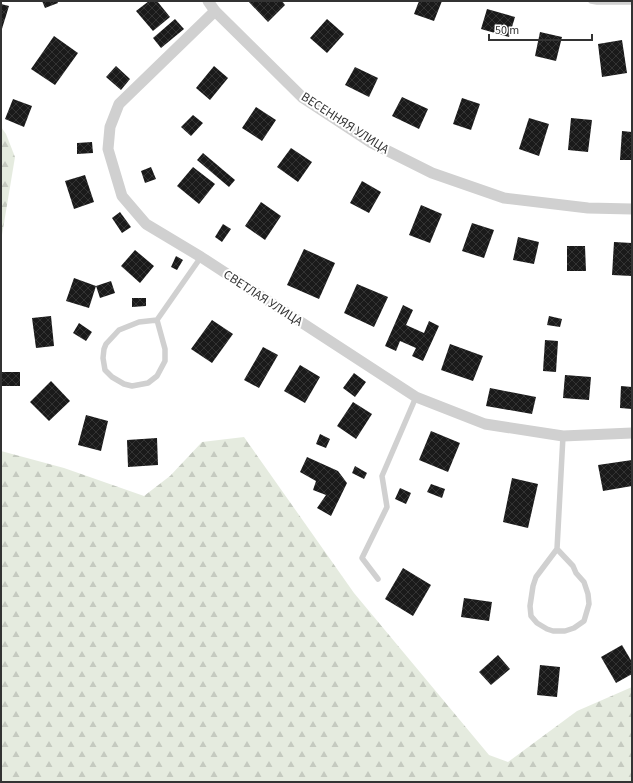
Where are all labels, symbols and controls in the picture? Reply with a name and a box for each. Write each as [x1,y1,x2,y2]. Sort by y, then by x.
scale bar [489,16,592,42]
text: 50 m [495,22,519,39]
street label: ВЕСЕННЯЯ УЛИЦА [298,88,393,159]
street label: СВЕТЛАЯ УЛИЦА [220,266,307,331]

